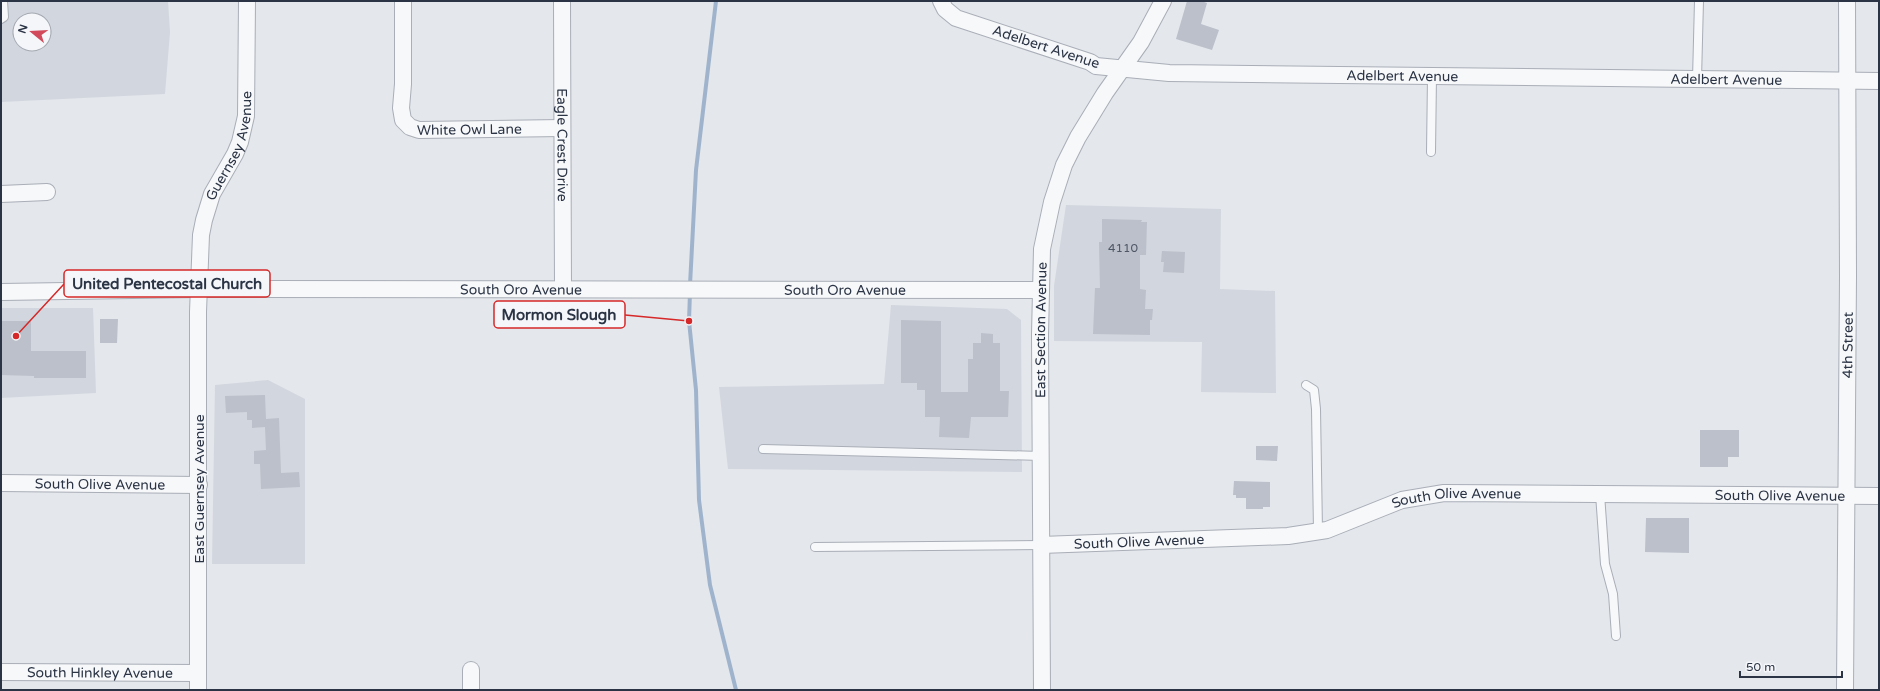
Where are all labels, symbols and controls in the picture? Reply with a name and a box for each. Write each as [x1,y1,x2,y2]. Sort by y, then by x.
north arrow [12,12,52,52]
street label: Adelbert Avenue [990,22,1102,72]
text: N [15,23,31,35]
street label: Adelbert Avenue [1346,66,1458,85]
street label: Adelbert Avenue [1670,70,1782,88]
street label: Eagle Crest Drive [554,88,571,202]
street label: Guernsey Avenue [202,91,255,202]
street label: White Owl Lane [417,120,522,139]
house number: 4110 [1108,241,1139,255]
street label: East Section Avenue [1031,262,1050,398]
callout: United Pentecostal Church [64,270,270,297]
text: United Pentecostal Church [72,275,262,293]
street label: South Oro Avenue [460,281,582,298]
street label: South Oro Avenue [784,281,906,298]
callout: Mormon Slough [494,301,625,328]
text: Mormon Slough [502,306,616,325]
street label: 4th Street [1839,311,1856,378]
street label: East Guernsey Avenue [191,414,208,564]
street label: South Olive Avenue [35,475,165,493]
street label: South Olive Avenue [1389,484,1521,512]
street label: South Olive Avenue [1715,486,1845,504]
street label: South Olive Avenue [1073,531,1205,552]
scale bar [1740,653,1842,679]
text: 50 m [1746,660,1775,674]
street label: South Hinkley Avenue [27,664,173,681]

